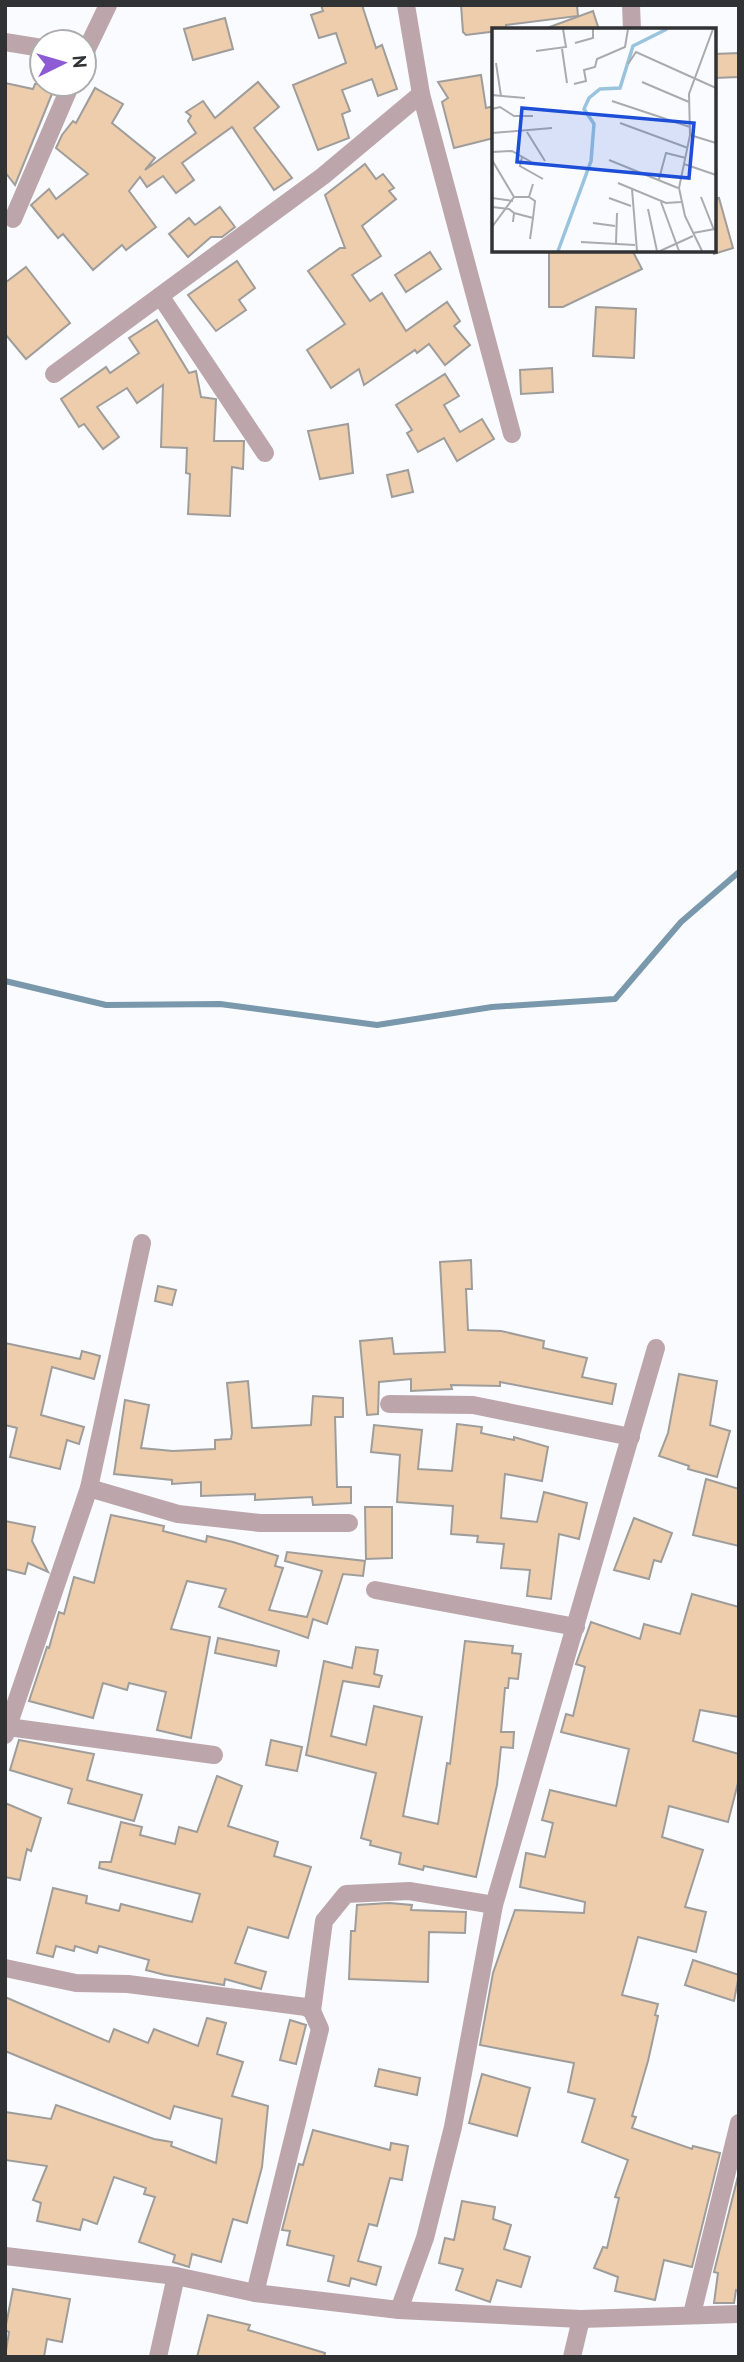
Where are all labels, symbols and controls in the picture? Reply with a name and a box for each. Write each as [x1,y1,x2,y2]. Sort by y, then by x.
north arrow [28,28,98,98]
inset map [492,28,716,252]
text: N [67,54,92,69]

